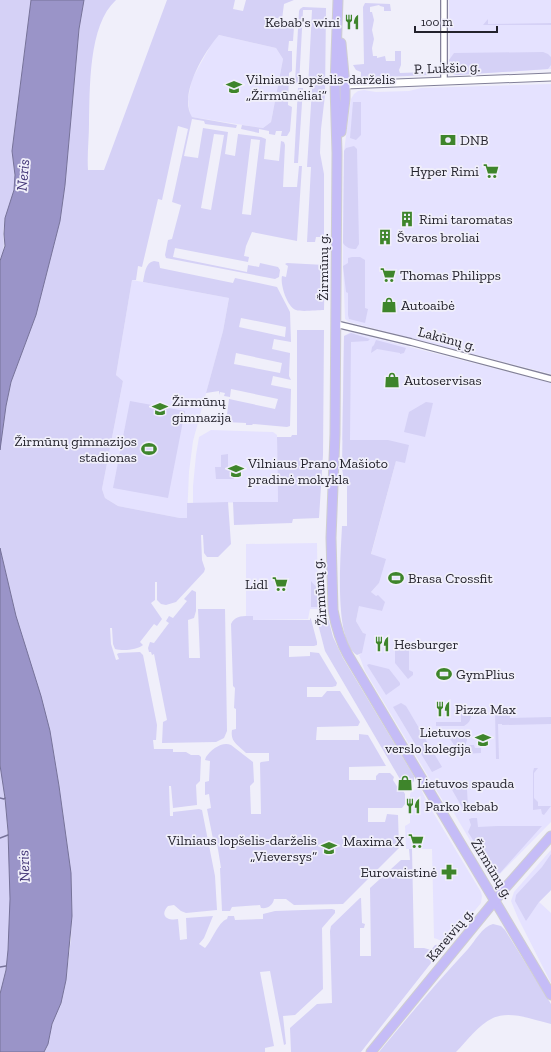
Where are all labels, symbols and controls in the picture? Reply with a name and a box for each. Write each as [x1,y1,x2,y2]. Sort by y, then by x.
scale bar [415,8,497,34]
restaurant icon: Kebab's wini [343,13,361,31]
place label: Kebab's wini [265,14,340,31]
text: 100 m [421,15,453,29]
street label: P. Lukšio g. [413,58,481,78]
place label: Vilniaus lopšelis-darželis „Žirmūnėliai“ [245,71,395,104]
school or university icon: Vilniaus lopšelis-darželis „Žirmūnėliai“ [225,78,243,96]
bank icon: DNB [439,131,457,149]
place label: DNB [460,132,489,149]
water label: Neris [13,158,33,192]
supermarket icon: Hyper Rimi [482,162,500,180]
place label: Hyper Rimi [410,163,479,180]
building icon: Rimi taromatas [398,210,416,228]
place label: Rimi taromatas [419,211,513,228]
building icon: Švaros broliai [376,228,394,246]
place label: Švaros broliai [397,229,480,246]
street label: Žirmūnų g. [315,233,332,301]
supermarket icon: Thomas Philipps [379,266,397,284]
place label: Thomas Philipps [400,267,501,284]
shop icon: Autoaibė [380,296,398,314]
place label: Autoaibė [401,297,455,314]
street label: Lakūnų g. [416,323,478,355]
shop icon: Autoservisas [383,371,401,389]
place label: Autoservisas [404,372,482,389]
place label: Žirmūnų gimnazija [172,393,231,426]
school or university icon: Žirmūnų gimnazija [151,400,169,418]
place label: Žirmūnų gimnazijos stadionas [14,433,137,466]
sports icon: Žirmūnų gimnazijos stadionas [140,440,158,458]
place label: Vilniaus Prano Mašioto pradinė mokykla [247,455,388,488]
school or university icon: Vilniaus Prano Mašioto pradinė mokykla [227,462,245,480]
street label: Žirmūnų g. [309,558,331,626]
sports icon: Brasa Crossfit [387,569,405,587]
place label: Brasa Crossfit [408,570,494,587]
supermarket icon: Lidl [271,575,289,593]
place label: Lidl [245,576,268,593]
restaurant icon: Hesburger [373,635,391,653]
place label: Hesburger [394,636,458,653]
sports icon: GymPlius [435,665,453,683]
place label: GymPlius [456,666,515,683]
restaurant icon: Pizza Max [434,700,452,718]
place label: Pizza Max [455,701,516,718]
place label: Lietuvos verslo kolegija [385,724,471,757]
school or university icon: Lietuvos verslo kolegija [474,731,492,749]
shop icon: Lietuvos spauda [396,774,414,792]
place label: Lietuvos spauda [417,775,515,792]
restaurant icon: Parko kebab [404,797,422,815]
place label: Parko kebab [425,798,498,815]
place label: Vilniaus lopšelis-darželis „Vieversys“ [167,832,317,865]
supermarket icon: Maxima X [407,832,425,850]
place label: Maxima X [343,833,404,850]
street label: Žirmūnų g. [467,836,517,902]
school or university icon: Vilniaus lopšelis-darželis „Vieversys“ [320,839,338,857]
water label: Neris [14,849,34,883]
pharmacy icon: Eurovaistinė [440,863,458,881]
place label: Eurovaistinė [360,864,437,881]
street label: Kareivių g. [423,905,477,965]

